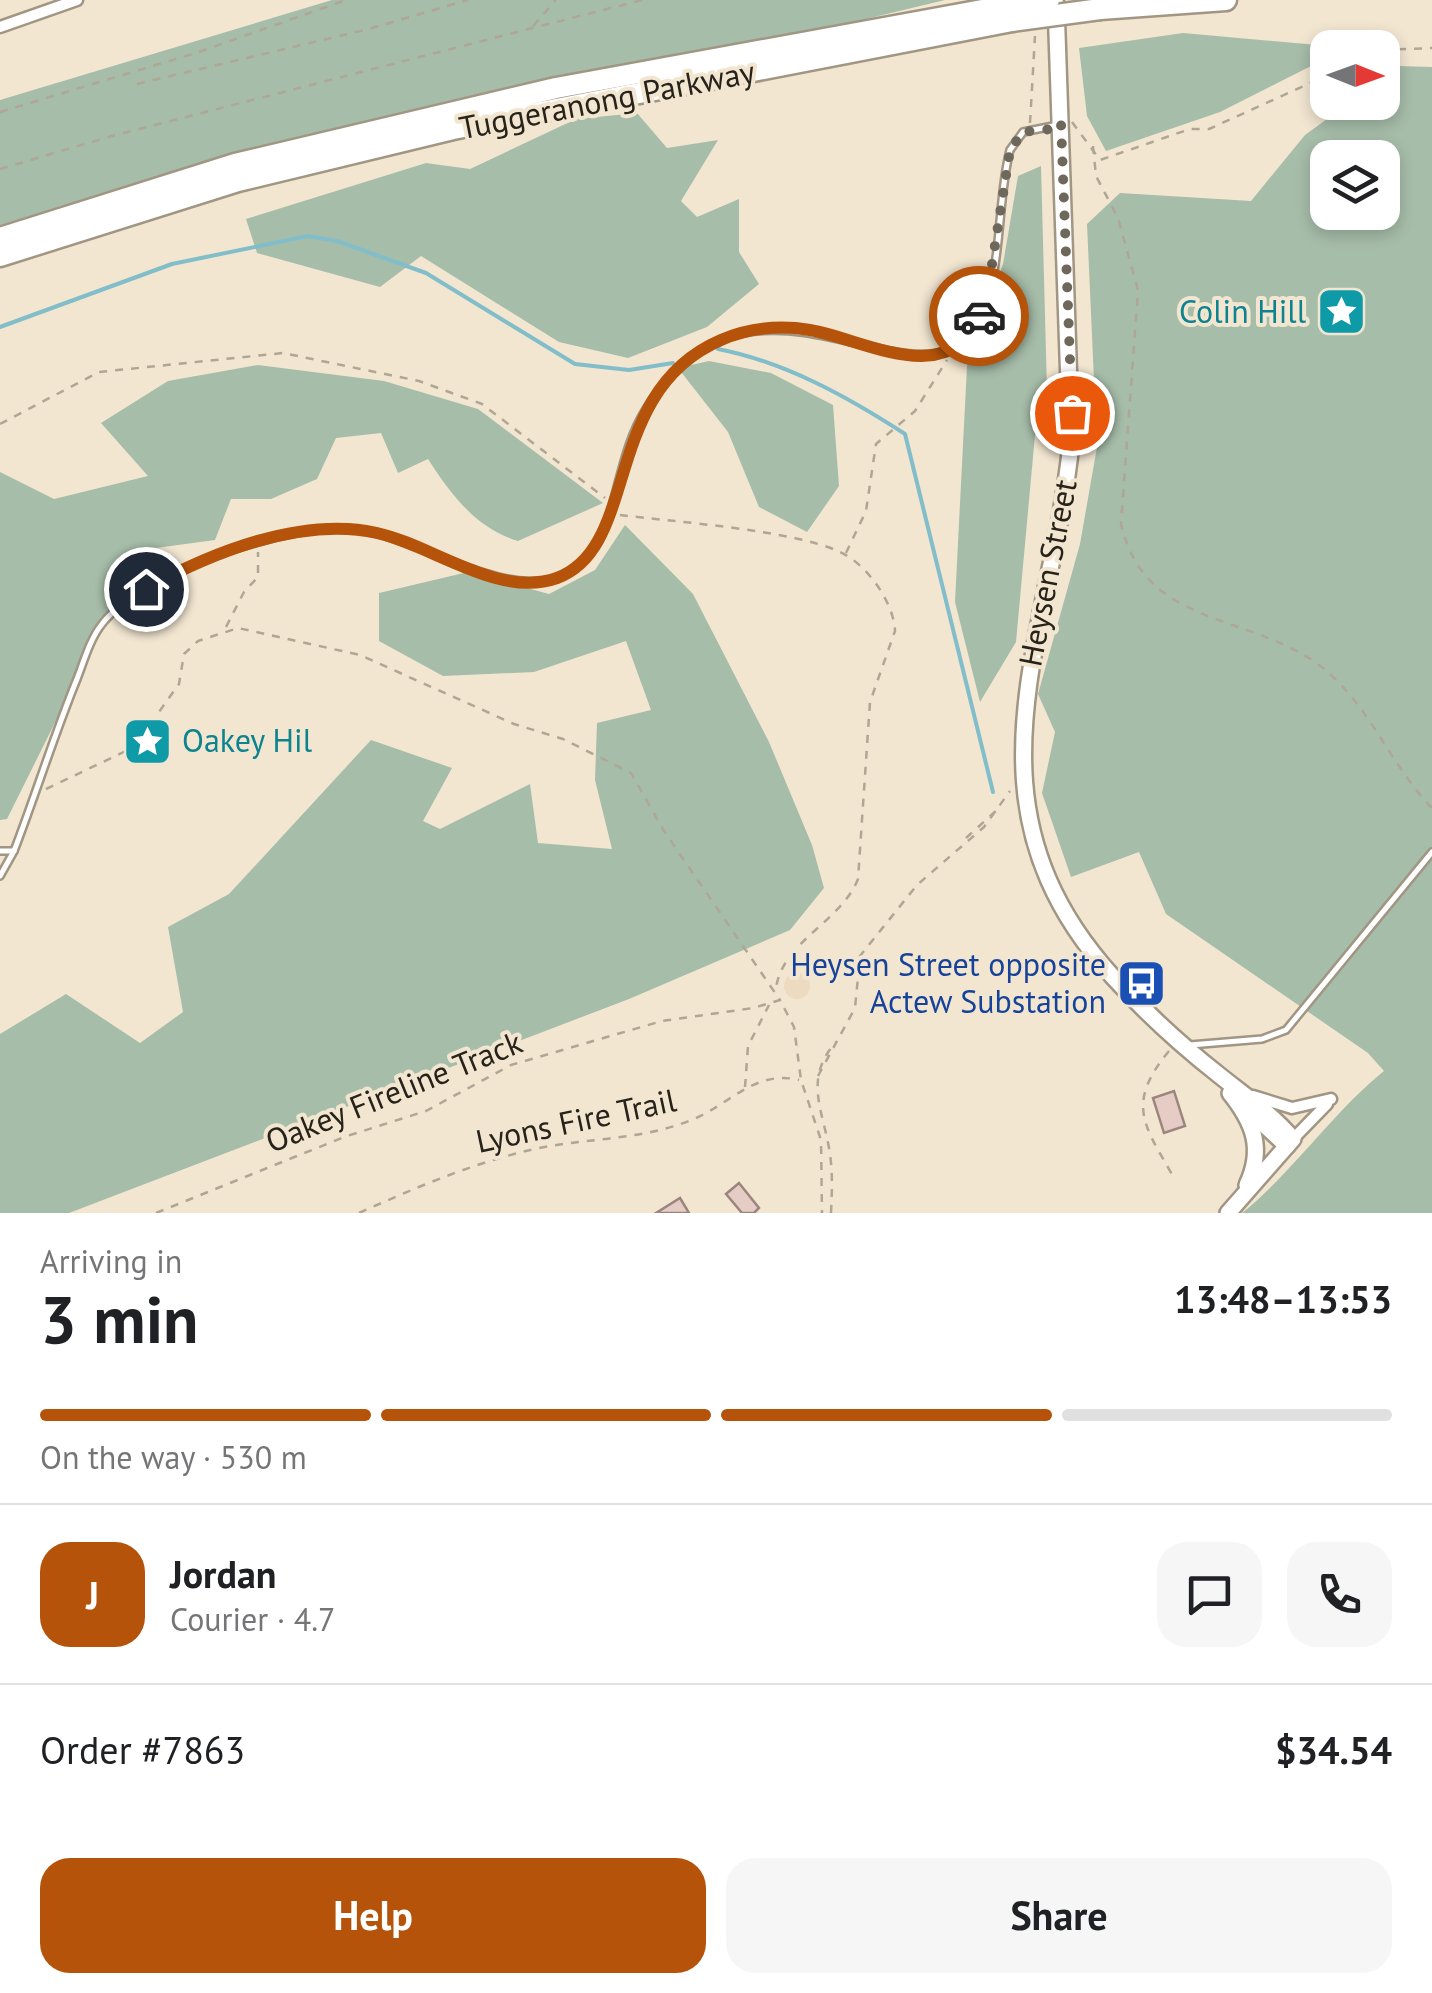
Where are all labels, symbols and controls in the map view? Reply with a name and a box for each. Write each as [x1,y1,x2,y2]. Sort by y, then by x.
north arrow [1310,30,1400,120]
map controls [1310,30,1400,230]
street label: Tuggeranong Parkway [456,50,758,148]
button: layers [1310,140,1400,230]
courier [929,266,1029,366]
place icon: Colin Hill [1315,286,1367,338]
icon: car [952,289,1007,344]
place label: Colin Hill [1179,290,1307,332]
pin [1030,371,1115,456]
icon: bag [1045,386,1100,441]
street label: Heysen Street [1008,476,1086,670]
pin [104,547,189,632]
icon: home [119,562,174,617]
place icon: Oakey Hil [121,715,173,767]
place label: Oakey Hil [182,719,313,761]
place label: Heysen Street opposite Actew Substation [790,943,1106,1022]
bus stop icon: Heysen Street opposite Actew Substation [1115,957,1167,1009]
street label: Oakey Fireline Track [259,1020,529,1162]
street label: Lyons Fire Trail [472,1078,680,1162]
text: Arriving in [40,1240,182,1282]
text: 13:48–13:53 [1174,1274,1392,1323]
text: 3 min [40,1277,199,1361]
text: On the way · 530 m [40,1436,307,1478]
button: chat [1157,1542,1262,1647]
button: phone [1287,1542,1392,1647]
text: Jordan [170,1549,276,1598]
text: J [86,1570,99,1619]
text: Courier · 4.7 [170,1598,336,1640]
text: Order #7863 [40,1725,245,1774]
text: $34.54 [1275,1725,1392,1774]
button: Help [40,1858,706,1973]
button: Share [726,1858,1392,1973]

